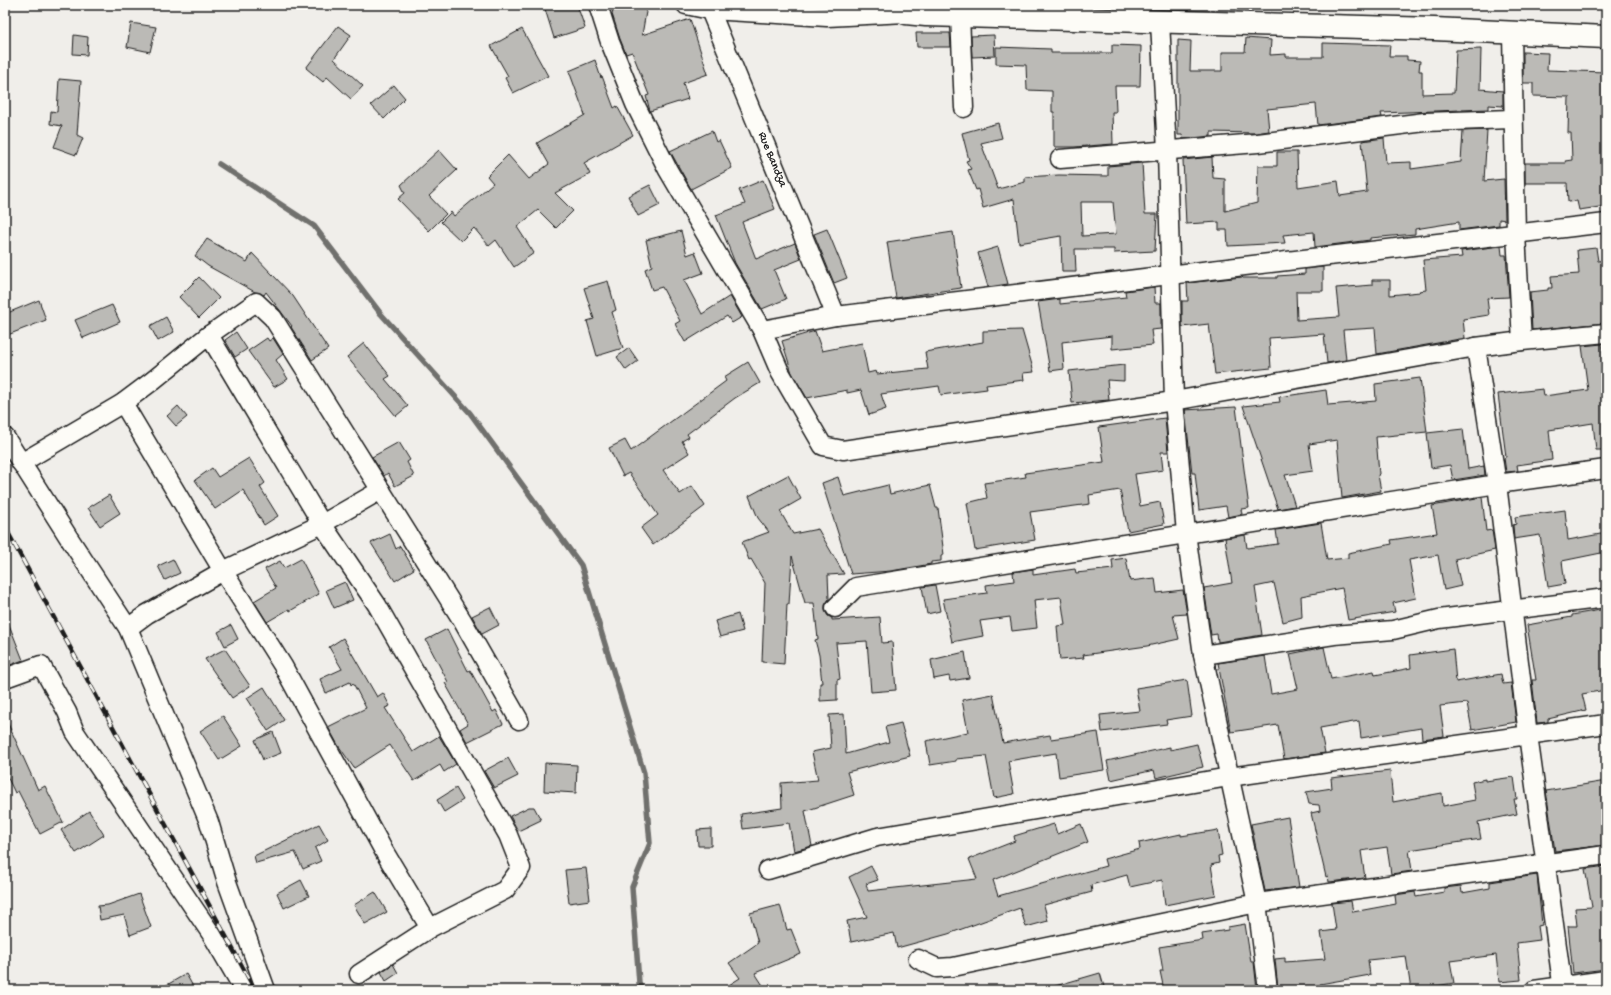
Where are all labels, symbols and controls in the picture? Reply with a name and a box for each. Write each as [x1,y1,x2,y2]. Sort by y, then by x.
street label: Rue Bandza [754,130,789,190]

